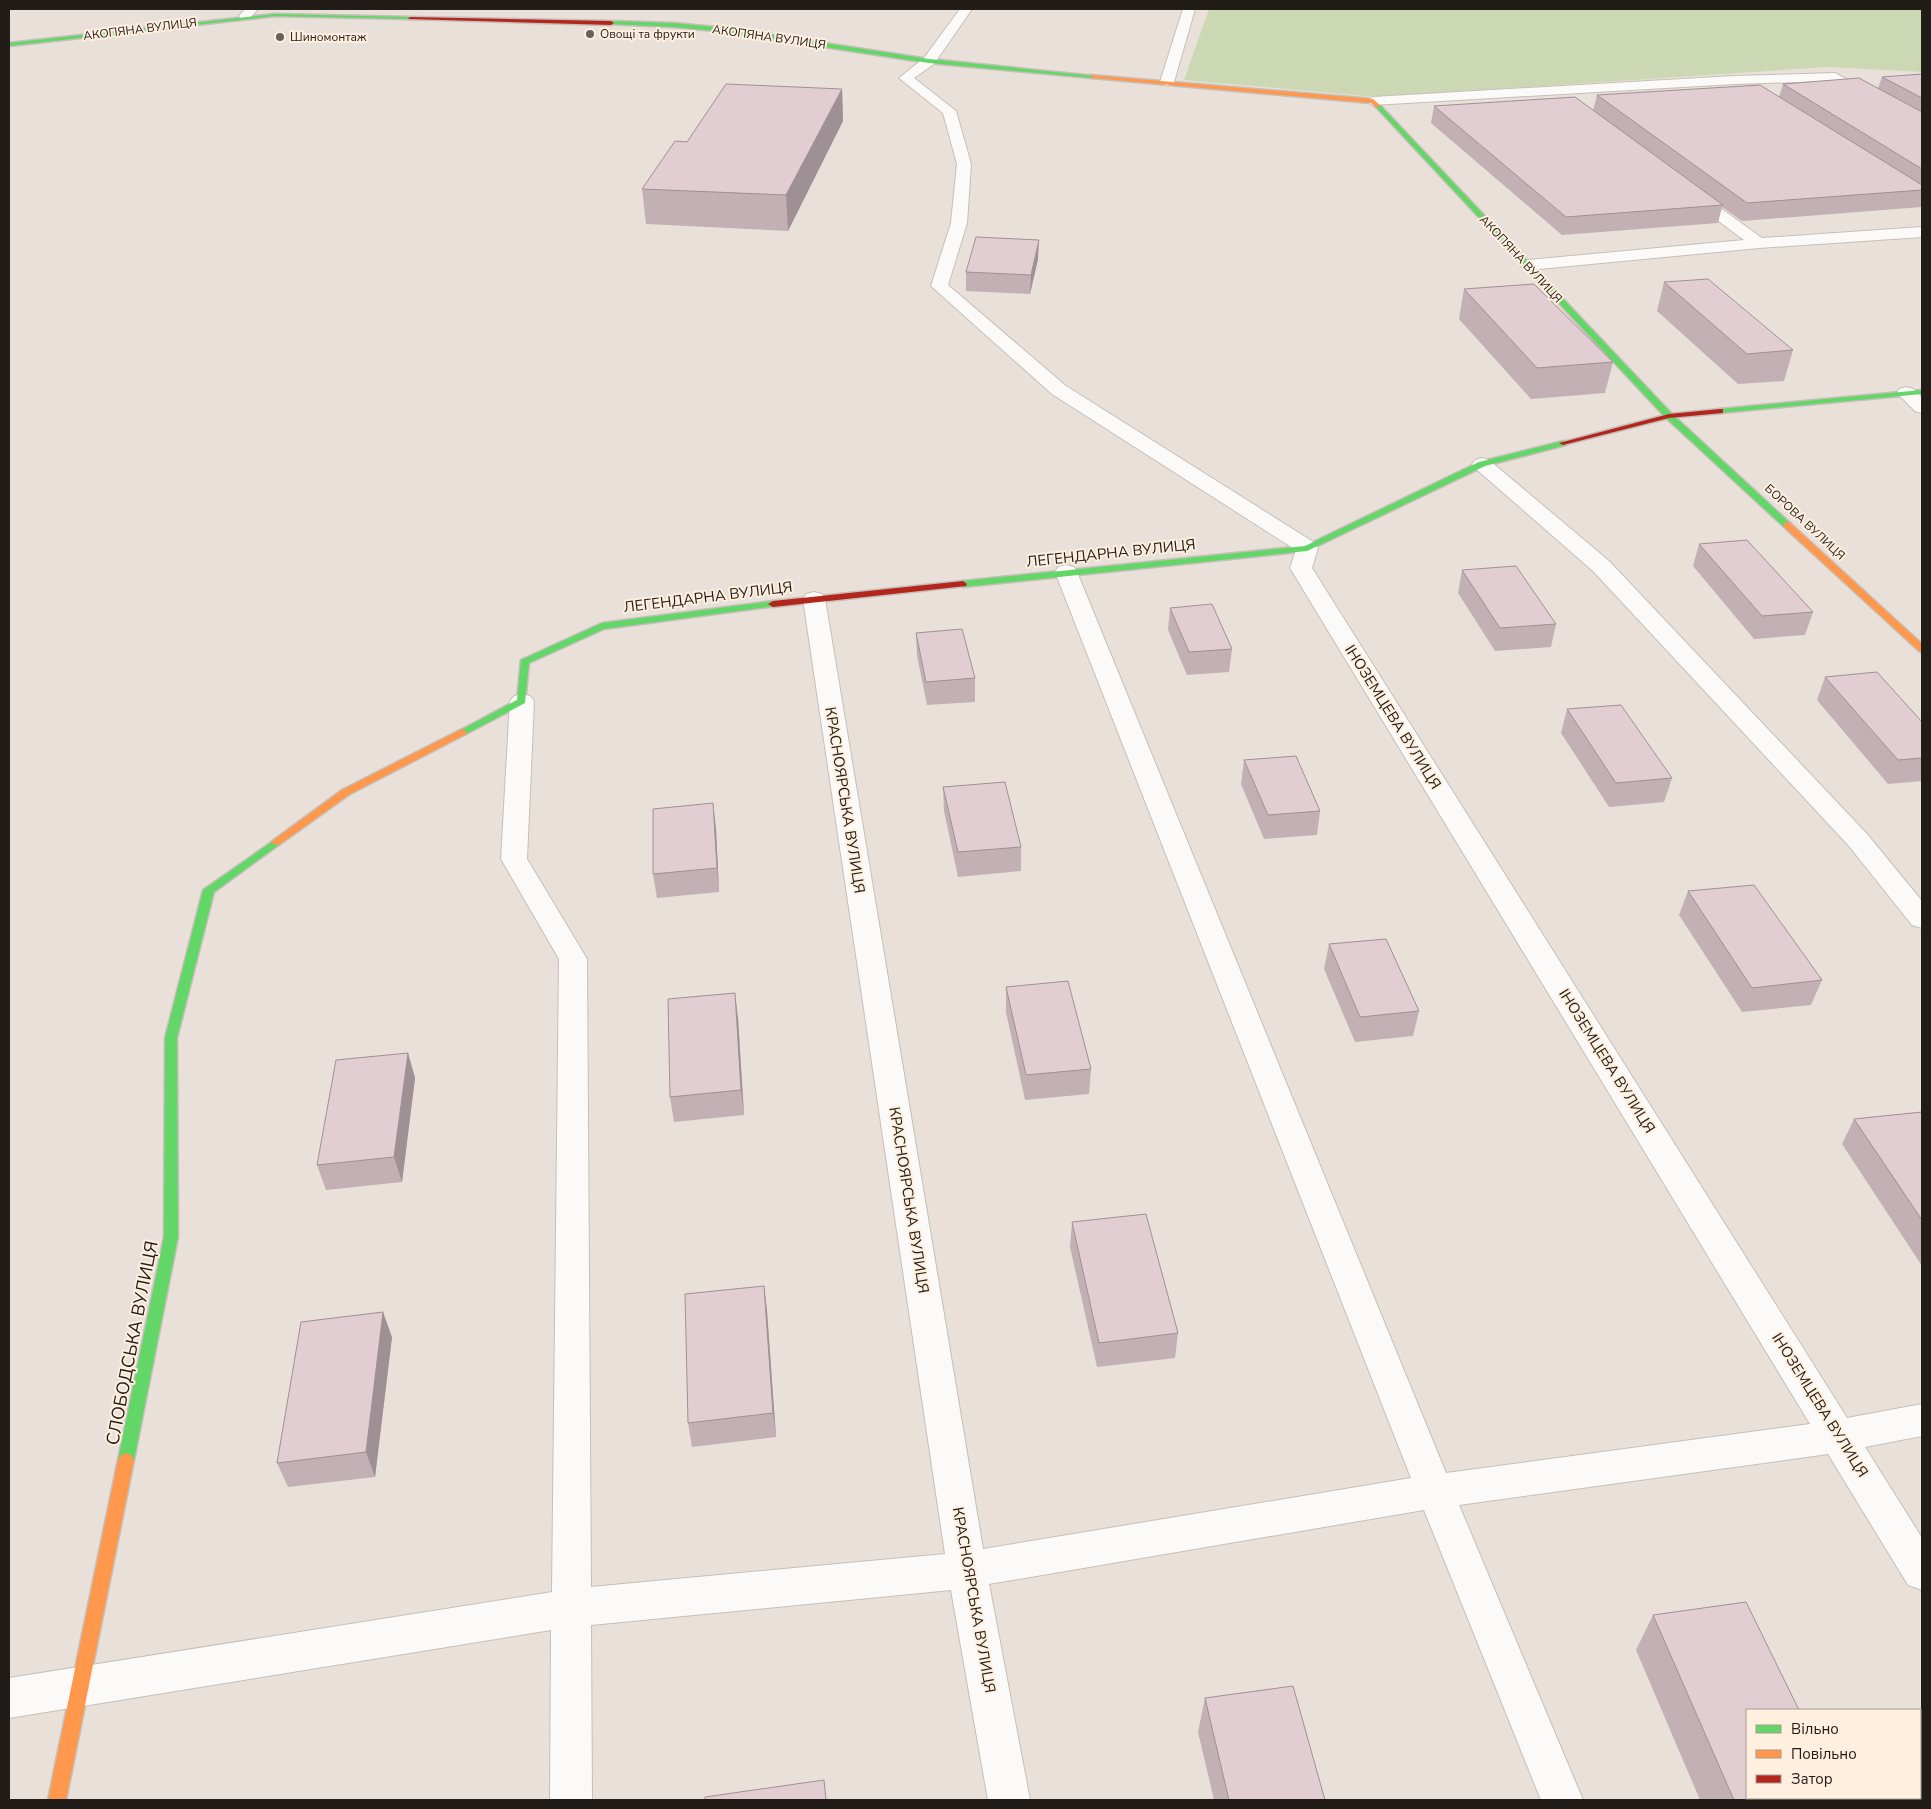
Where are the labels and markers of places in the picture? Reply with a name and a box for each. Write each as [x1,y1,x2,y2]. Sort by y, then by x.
place label: Овощі та фрукти [600,26,695,42]
marker: Овощі та фрукти [584,28,596,40]
place label: Шиномонтаж [290,29,367,45]
marker: Шиномонтаж [274,31,286,43]

